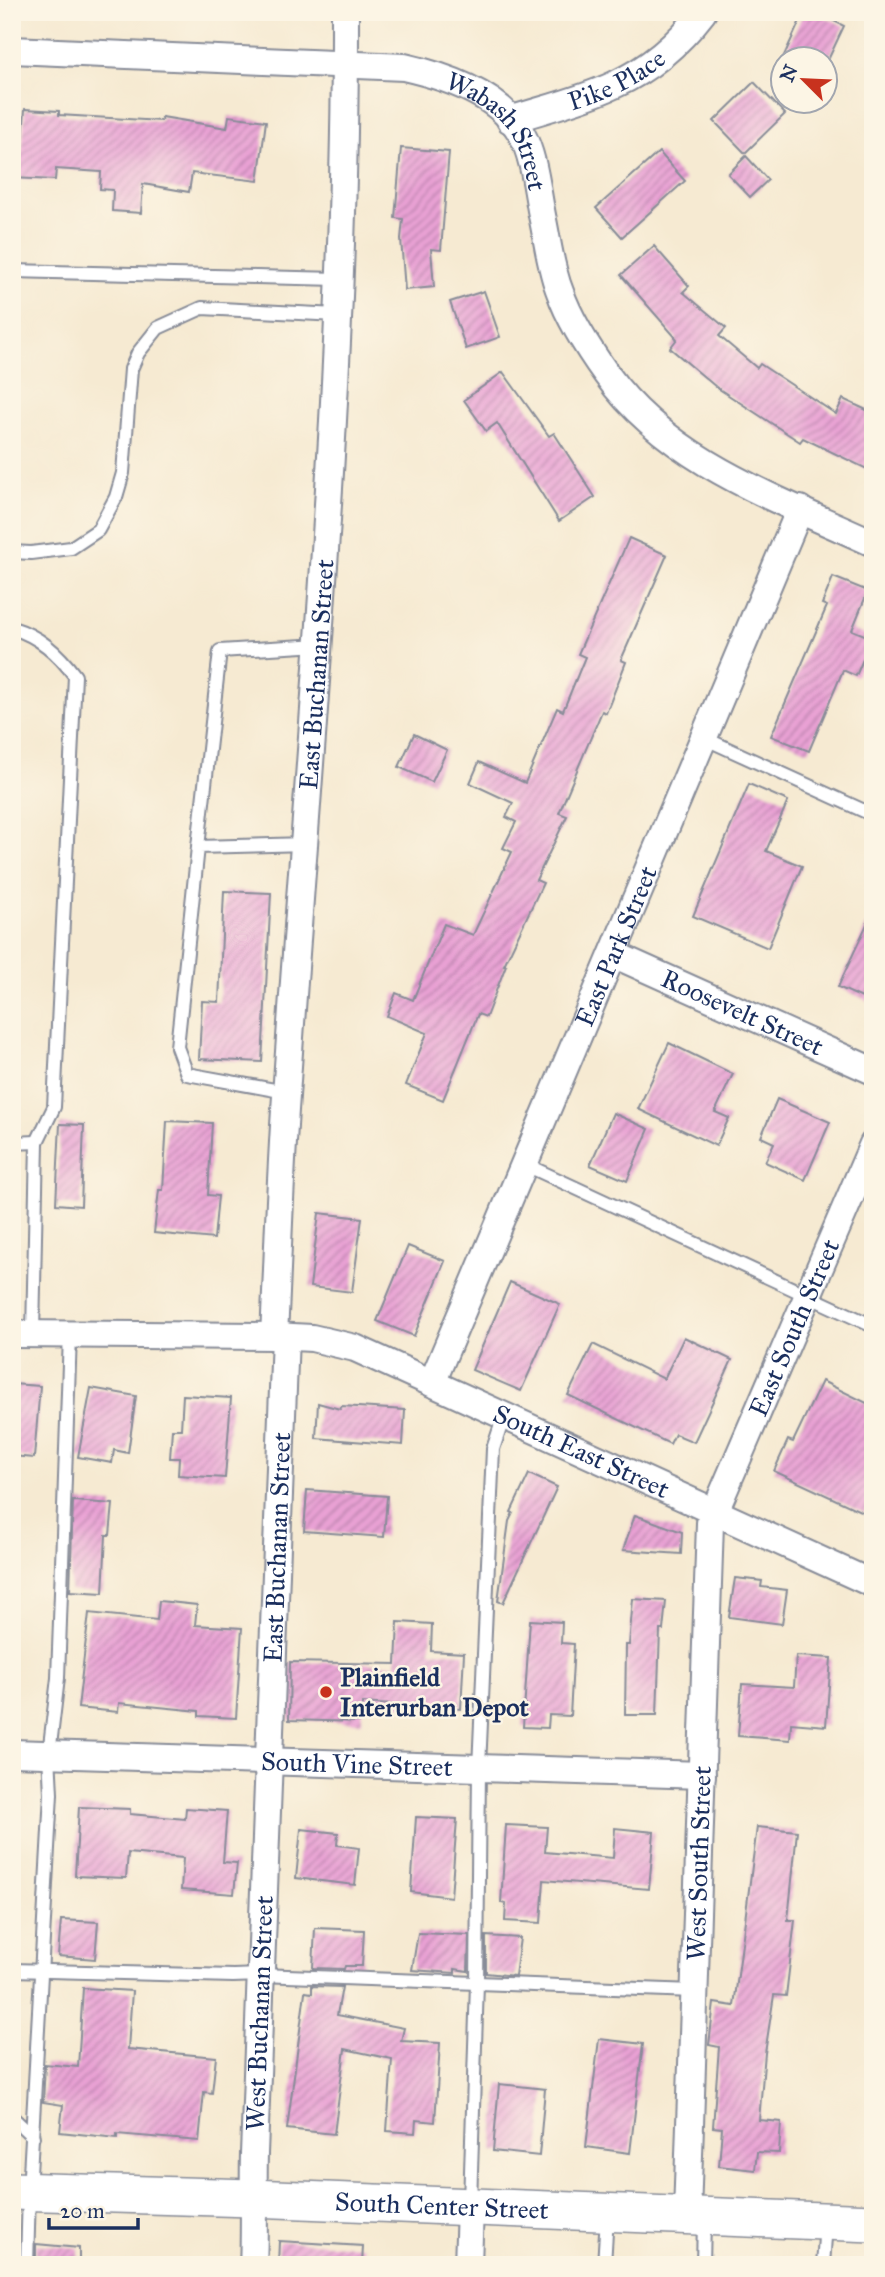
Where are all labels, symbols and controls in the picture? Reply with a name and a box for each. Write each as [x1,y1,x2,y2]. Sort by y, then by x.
street label: Pike Place [564,42,672,117]
north arrow [770,46,840,116]
text: N [775,61,803,85]
street label: Wabash Street [442,65,553,193]
street label: East Buchanan Street [292,558,341,791]
street label: East Park Street [568,861,664,1031]
street label: Roosevelt Street [656,962,829,1063]
street label: East South Street [742,1234,846,1421]
street label: South East Street [488,1397,674,1505]
street label: East Buchanan Street [257,1432,297,1663]
place label: Plainfield Interurban Depot [340,1661,530,1723]
marker: Plainfield Interurban Depot [318,1684,334,1700]
street label: South Vine Street [260,1745,453,1783]
street label: West South Street [679,1765,718,1961]
street label: West Buchanan Street [239,1895,280,2131]
street label: South Center Street [334,2185,549,2226]
scale bar [49,2186,138,2230]
text: 20 m [60,2198,105,2224]

